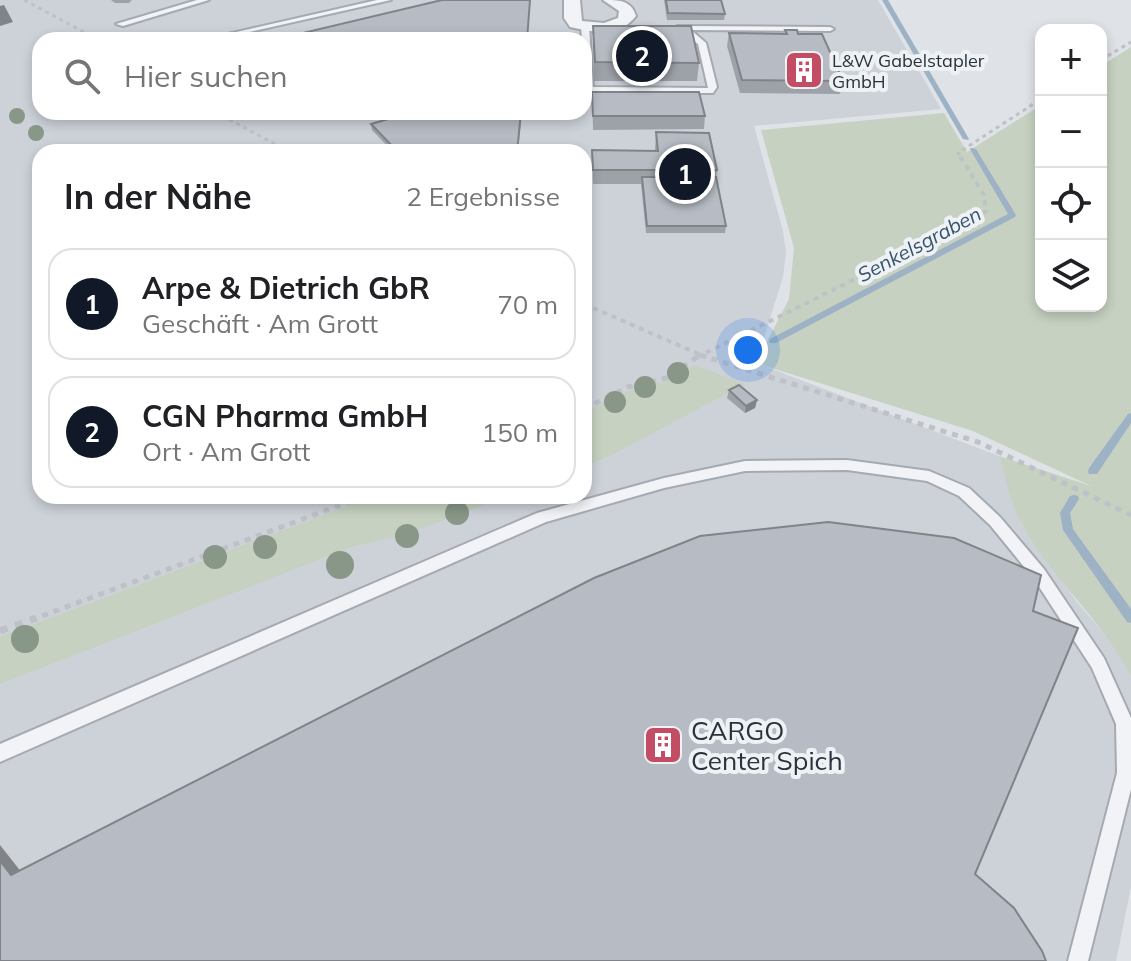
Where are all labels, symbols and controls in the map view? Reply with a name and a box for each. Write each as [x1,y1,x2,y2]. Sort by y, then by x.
map controls [1035,24,1107,312]
button: + [1035,24,1107,96]
pin: 2 [616,26,668,86]
search box [32,32,592,120]
building icon: L&W Gabelstapler GmbH [783,49,825,91]
place label: L&W Gabelstapler GmbH [832,49,985,93]
icon: search [60,54,104,98]
text: Hier suchen [124,57,288,95]
button: − [1035,96,1107,168]
pin: 1 [659,144,711,204]
button: locate [1035,168,1107,240]
text: In der Nähe [64,175,252,218]
text: 2 Ergebnisse [406,180,560,213]
water label: Senkelsgraben [853,201,985,287]
button: layers [1035,240,1107,312]
text: Arpe & Dietrich GbR [142,269,430,307]
text: 1 [84,288,100,321]
text: 70 m [497,288,558,321]
text: Geschäft · Am Grott [142,307,378,340]
your location [728,330,768,370]
text: CGN Pharma GmbH [142,397,428,435]
text: 2 [84,416,100,449]
text: 150 m [482,416,558,449]
text: Ort · Am Grott [142,435,310,468]
place label: CARGO Center Spich [691,714,843,777]
building icon: CARGO Center Spich [642,724,684,766]

